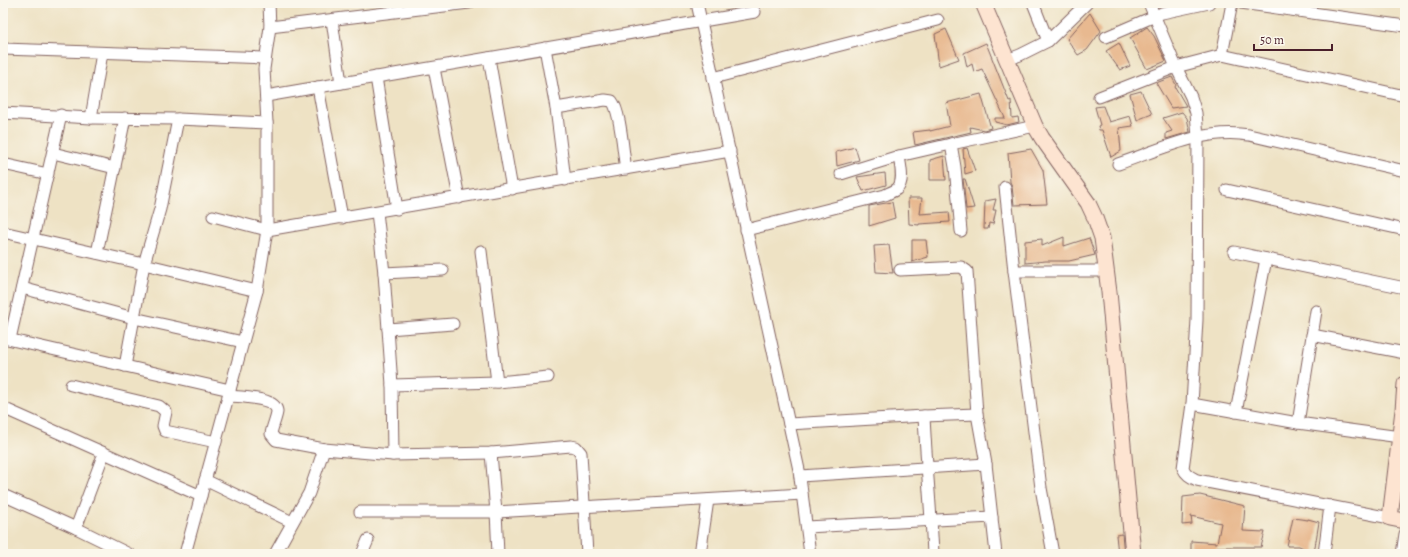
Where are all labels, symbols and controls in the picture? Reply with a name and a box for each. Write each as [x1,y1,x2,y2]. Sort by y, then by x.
scale bar [1254,26,1332,52]
text: 50 m [1260,32,1284,48]

